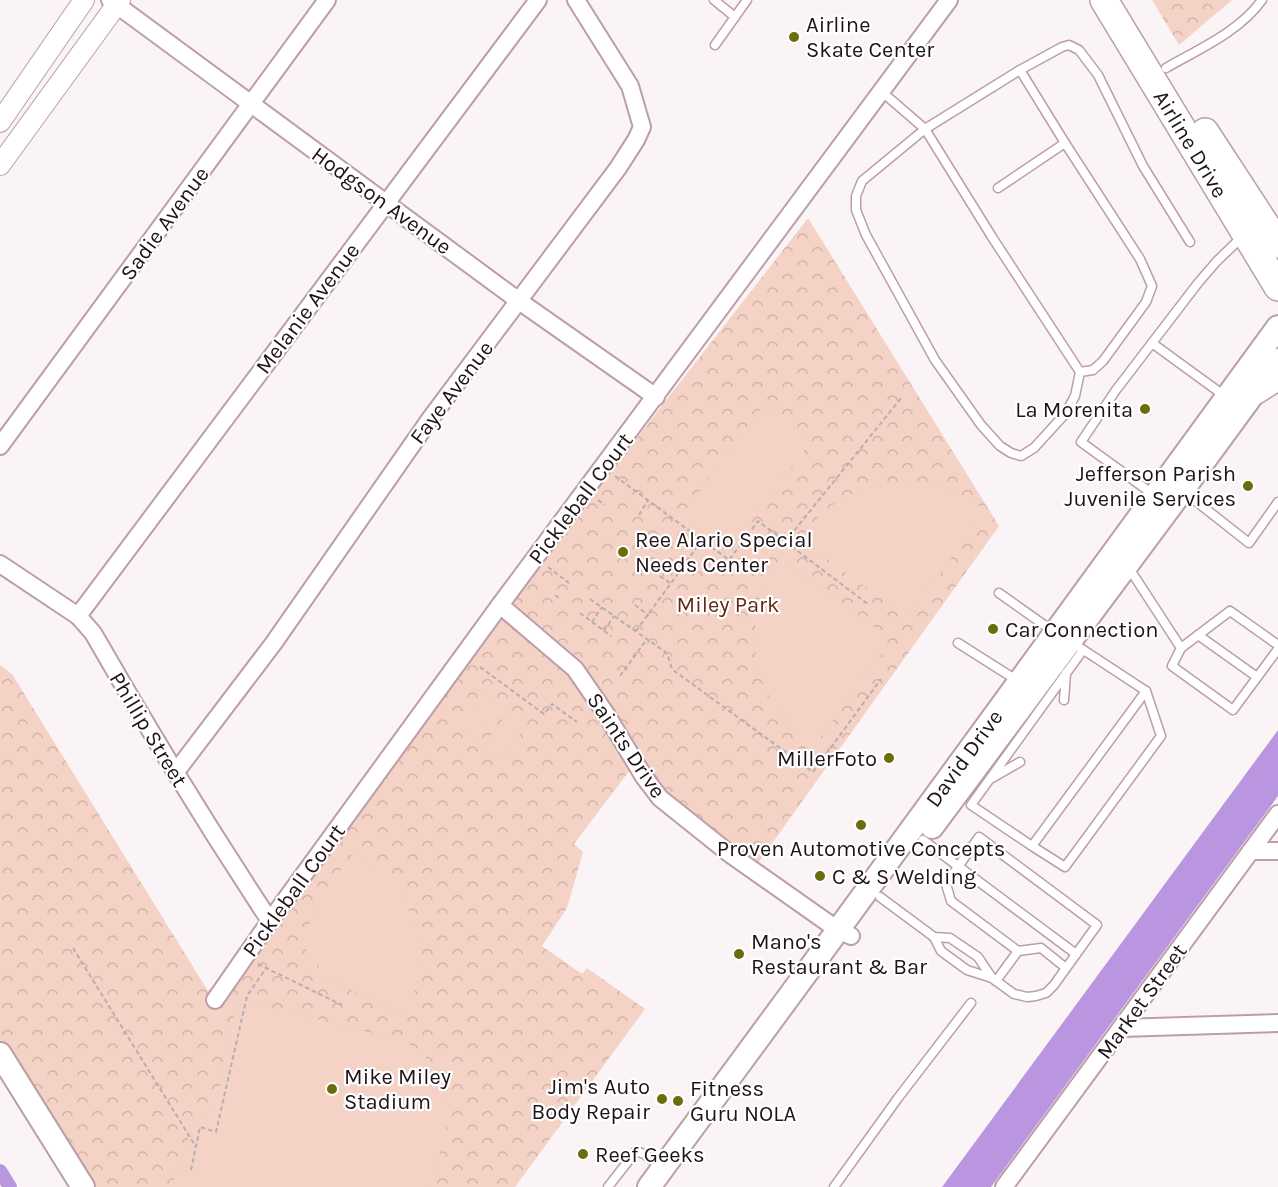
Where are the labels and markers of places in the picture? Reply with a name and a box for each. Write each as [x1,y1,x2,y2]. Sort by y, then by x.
place label: Airline Skate Center [806,12,934,63]
marker: Airline Skate Center [787,30,801,44]
place label: La Morenita [1015,397,1133,423]
marker: La Morenita [1138,402,1152,416]
place label: Jefferson Parish Juvenile Services [1065,461,1236,512]
marker: Jefferson Parish Juvenile Services [1241,479,1255,493]
place label: Ree Alario Special Needs Center [635,527,813,578]
marker: Ree Alario Special Needs Center [616,545,630,559]
place label: Car Connection [1005,617,1159,643]
marker: Car Connection [986,622,1000,636]
place label: MillerFoto [777,746,877,772]
marker: MillerFoto [882,751,896,765]
marker: Proven Automotive Concepts [854,818,868,832]
place label: Proven Automotive Concepts [717,836,1005,862]
place label: C & S Welding [832,864,977,890]
marker: C & S Welding [813,869,827,883]
place label: Mano's Restaurant & Bar [751,929,927,980]
marker: Mano's Restaurant & Bar [732,947,746,961]
place label: Mike Miley Stadium [344,1064,451,1115]
place label: Jim's Auto Body Repair [532,1074,650,1125]
place label: Fitness Guru NOLA [690,1076,797,1127]
marker: Mike Miley Stadium [325,1082,339,1096]
marker: Jim's Auto Body Repair [655,1092,669,1106]
marker: Fitness Guru NOLA [671,1094,685,1108]
place label: Reef Geeks [595,1142,705,1168]
marker: Reef Geeks [576,1147,590,1161]

